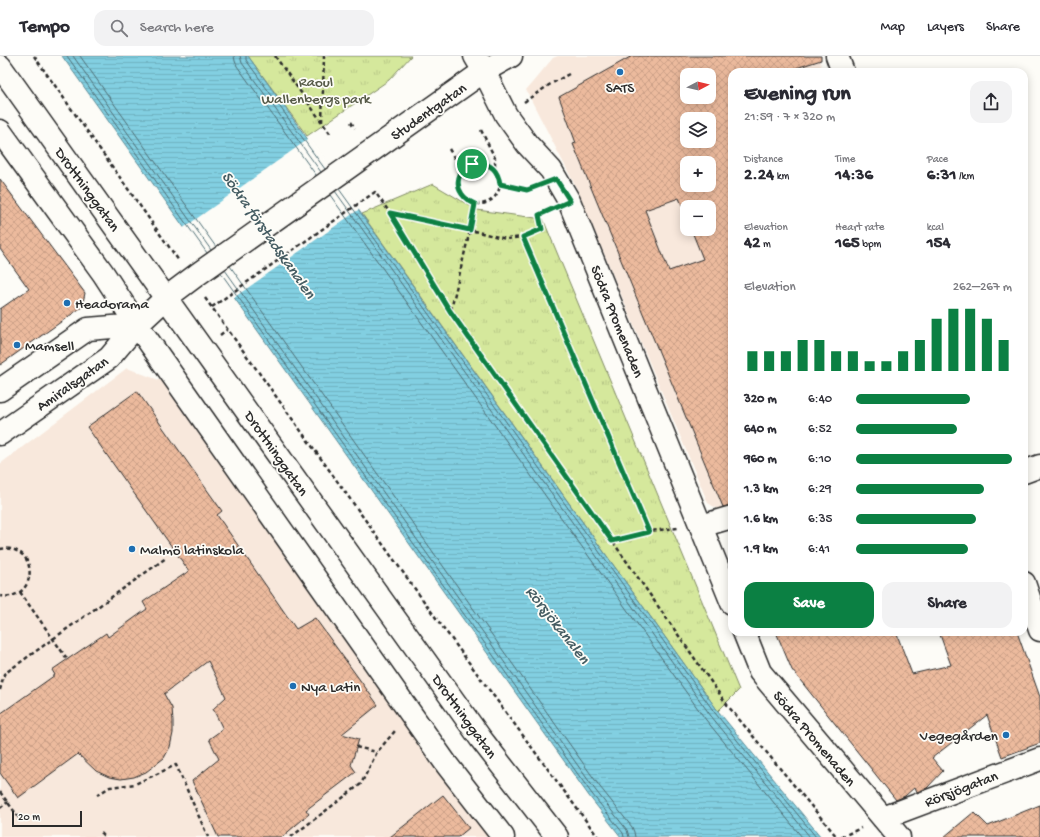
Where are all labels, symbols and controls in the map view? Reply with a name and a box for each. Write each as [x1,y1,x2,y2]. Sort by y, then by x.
search box [94,10,374,46]
text: Tempo [20,16,70,39]
icon: search [108,17,130,39]
text: Search here [140,19,214,37]
text: Map [881,19,905,36]
text: Layers [927,19,964,36]
text: Share [986,19,1020,36]
marker: SATS [615,67,625,77]
north arrow [680,68,716,104]
map controls [680,68,716,236]
park label: Raoul Wallenbergs park [262,74,372,109]
street label: Studentgatan [388,80,470,145]
place label: SATS [606,80,634,98]
button: share [970,81,1012,123]
text: Evening run [744,82,851,108]
text: 21:59 · 7 × 320 m [744,110,835,125]
button: layers [680,112,716,148]
street label: Drottninggatan [49,144,123,236]
pin [455,147,489,181]
icon: arrive [461,153,483,175]
text: Distance [744,154,783,166]
text: Time [835,154,855,166]
text: Pace [927,154,948,166]
button: + [680,156,716,192]
text: 2.24 [744,166,774,186]
text: 14:36 [835,166,873,186]
text: 6:31 [927,166,956,186]
water label: Södra förstadskanalen [216,169,318,304]
text: km [774,171,789,183]
text: /km [956,171,974,183]
button: − [680,200,716,236]
text: Elevation [744,222,788,234]
text: Heart rate [835,222,885,234]
text: kcal [927,222,944,234]
text: 42 [744,234,760,254]
text: 165 [835,234,860,254]
text: 154 [927,234,951,254]
text: m [760,239,771,251]
text: bpm [860,239,881,251]
street label: Södra Promenaden [585,263,647,381]
text: Elevation [744,280,796,295]
text: 262–267 m [953,280,1012,295]
place label: Headorama [75,296,149,314]
marker: Headorama [62,298,72,308]
place label: Mamsell [25,338,74,356]
marker: Mamsell [12,340,22,350]
street label: Amiralsgatan [34,353,113,416]
text: 320 m [744,392,777,407]
text: 6:40 [808,392,832,407]
street label: Drottninggatan [239,407,311,500]
text: 640 m [744,422,776,437]
text: 6:52 [808,422,832,437]
text: 960 m [744,452,777,467]
text: 6:10 [808,452,831,467]
text: 1.3 km [744,482,778,497]
text: 6:29 [808,482,832,497]
text: 1.6 km [744,512,778,527]
text: 6:35 [808,512,832,527]
place label: Malmö latinskola [140,542,244,560]
text: 1.9 km [744,542,778,557]
text: 6:41 [808,542,830,557]
marker: Malmö latinskola [127,544,137,554]
button: Save [744,582,874,628]
button: Share [882,582,1012,628]
water label: Rörsjökanalen [520,584,593,669]
street label: Drottninggatan [426,671,500,763]
place label: Nya Latin [301,679,360,697]
marker: Nya Latin [288,681,298,691]
street label: Södra Promenaden [768,688,859,791]
place label: Vegegården [919,728,998,746]
marker: Vegegården [1001,730,1011,740]
street label: Rörsjögatan [923,768,1001,812]
scale bar [12,809,82,828]
text: 20 m [18,812,40,824]

